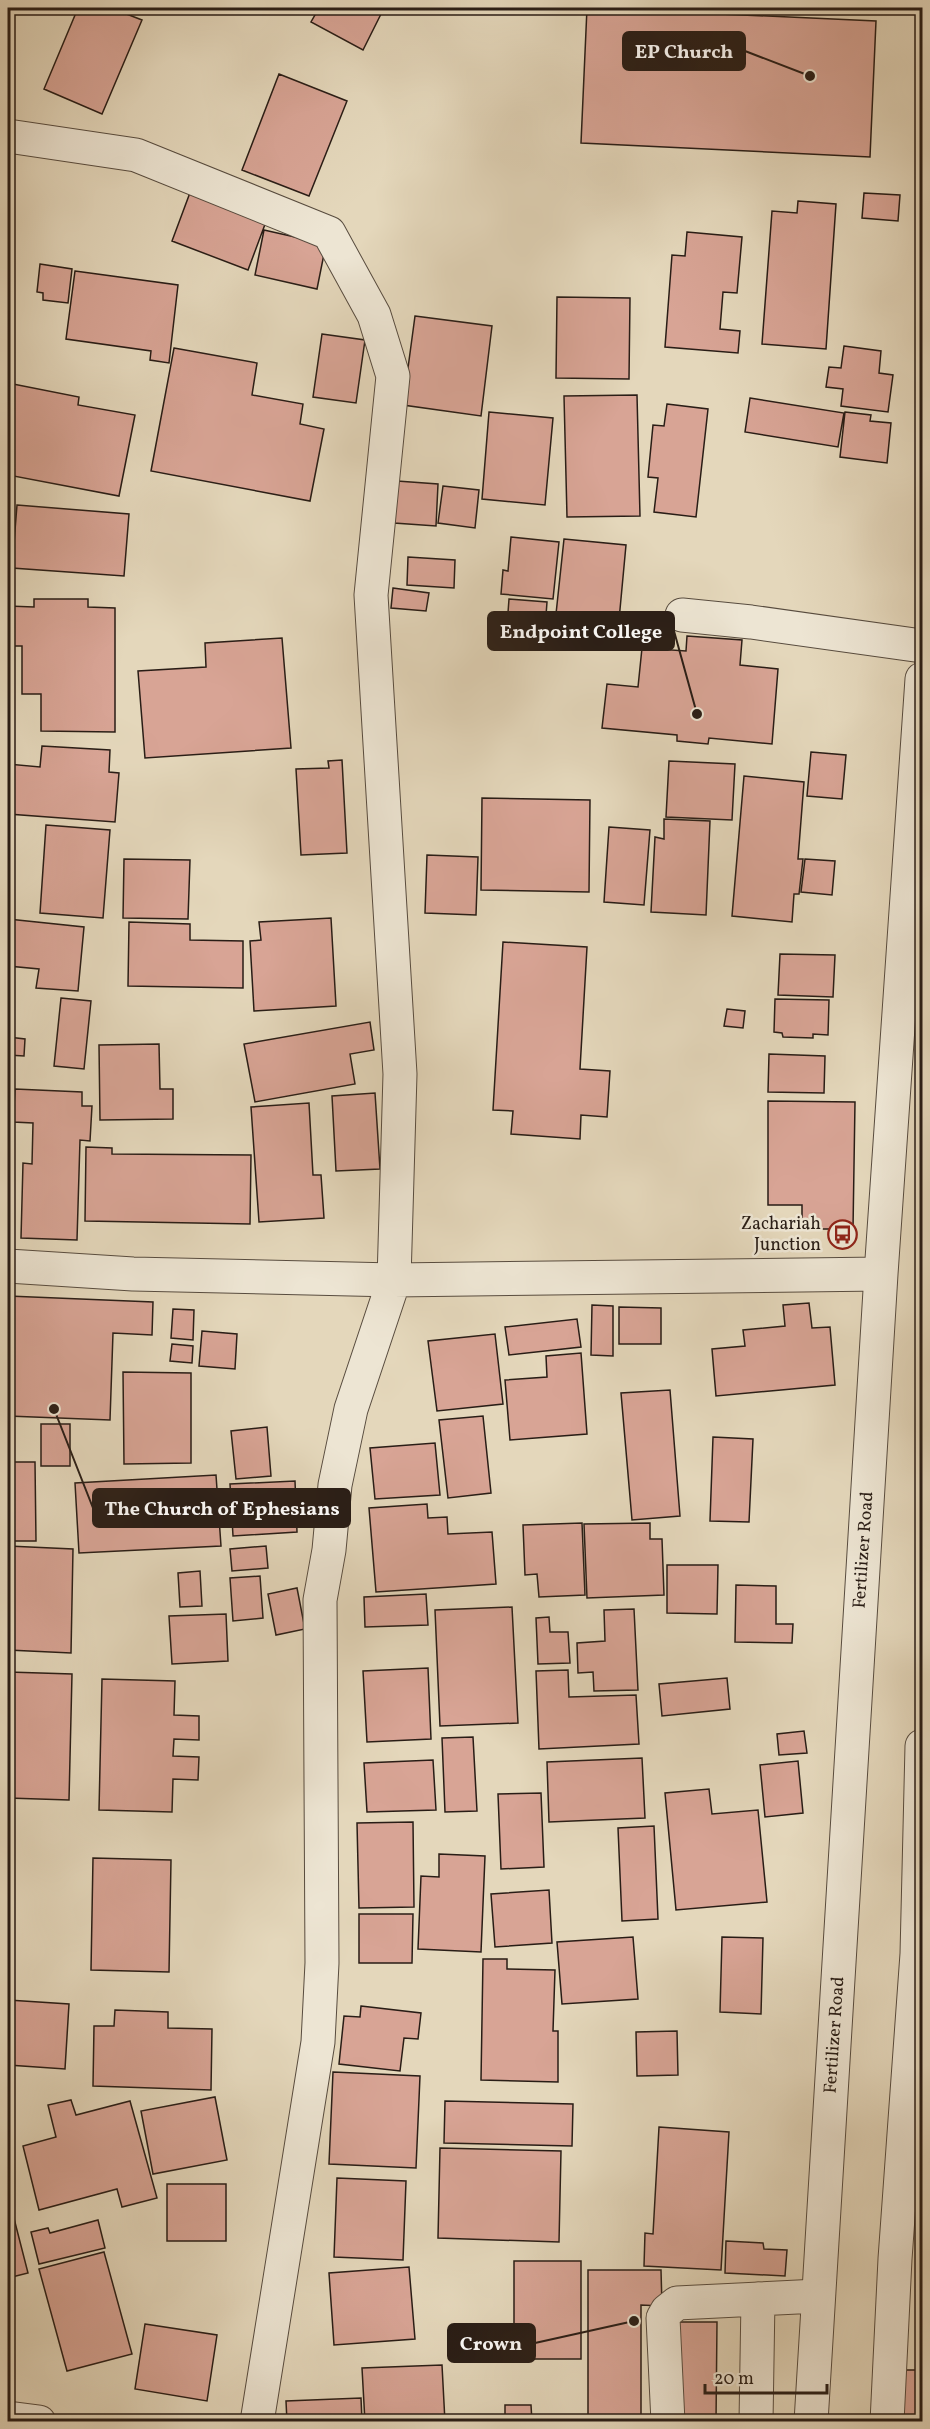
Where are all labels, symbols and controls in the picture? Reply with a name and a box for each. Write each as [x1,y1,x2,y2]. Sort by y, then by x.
callout: EP Church [623,32,745,70]
text: EP Church [635,39,733,67]
callout: Endpoint College [488,612,674,650]
text: Endpoint College [500,619,662,647]
place label: Zachariah Junction [741,1212,821,1258]
bus stop icon: Zachariah Junction [826,1218,858,1250]
callout: The Church of Ephesians [93,1489,350,1527]
street label: Fertilizer Road [847,1491,881,1609]
text: The Church of Ephesians [104,1496,340,1524]
street label: Fertilizer Road [818,1976,852,2094]
callout: Crown [448,2324,535,2362]
text: Crown [460,2331,522,2359]
scale bar [705,2357,826,2395]
text: 20 m [714,2367,754,2392]

